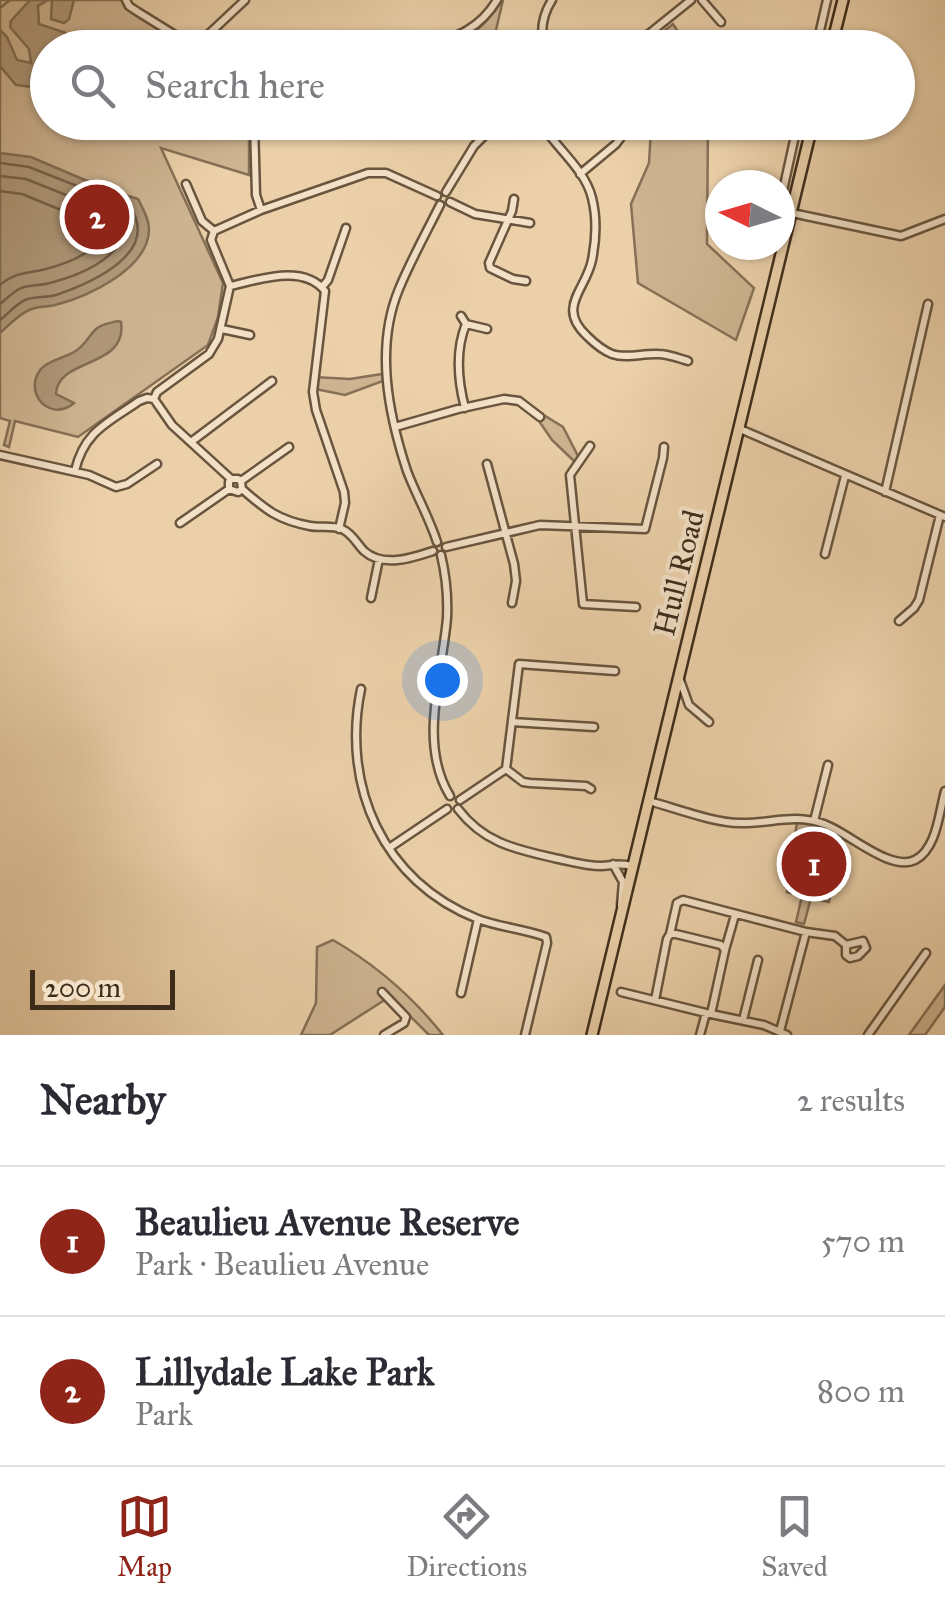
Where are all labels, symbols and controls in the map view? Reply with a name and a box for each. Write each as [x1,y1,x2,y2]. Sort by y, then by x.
search box [30,30,915,140]
icon: search [65,58,120,113]
text: Search here [145,62,325,108]
north arrow [705,170,795,260]
pin: 2 [64,180,130,254]
street label: Hull Road [646,506,712,640]
your location [417,655,468,706]
pin: 1 [782,826,846,902]
scale bar [30,965,175,1010]
text: 200 m [45,970,121,1005]
text: Nearby [40,1074,165,1126]
text: 2 results [797,1081,905,1120]
text: Beaulieu Avenue Reserve [135,1199,520,1245]
text: 1 [66,1222,79,1261]
text: 570 m [821,1222,905,1261]
text: Park · Beaulieu Avenue [135,1245,429,1284]
text: Lillydale Lake Park [135,1349,434,1395]
text: 2 [65,1372,80,1411]
text: 800 m [817,1372,905,1411]
text: Park [135,1395,193,1434]
tab: Map [117,1489,172,1584]
tab: Directions [406,1489,527,1584]
tab: Saved [761,1489,828,1584]

